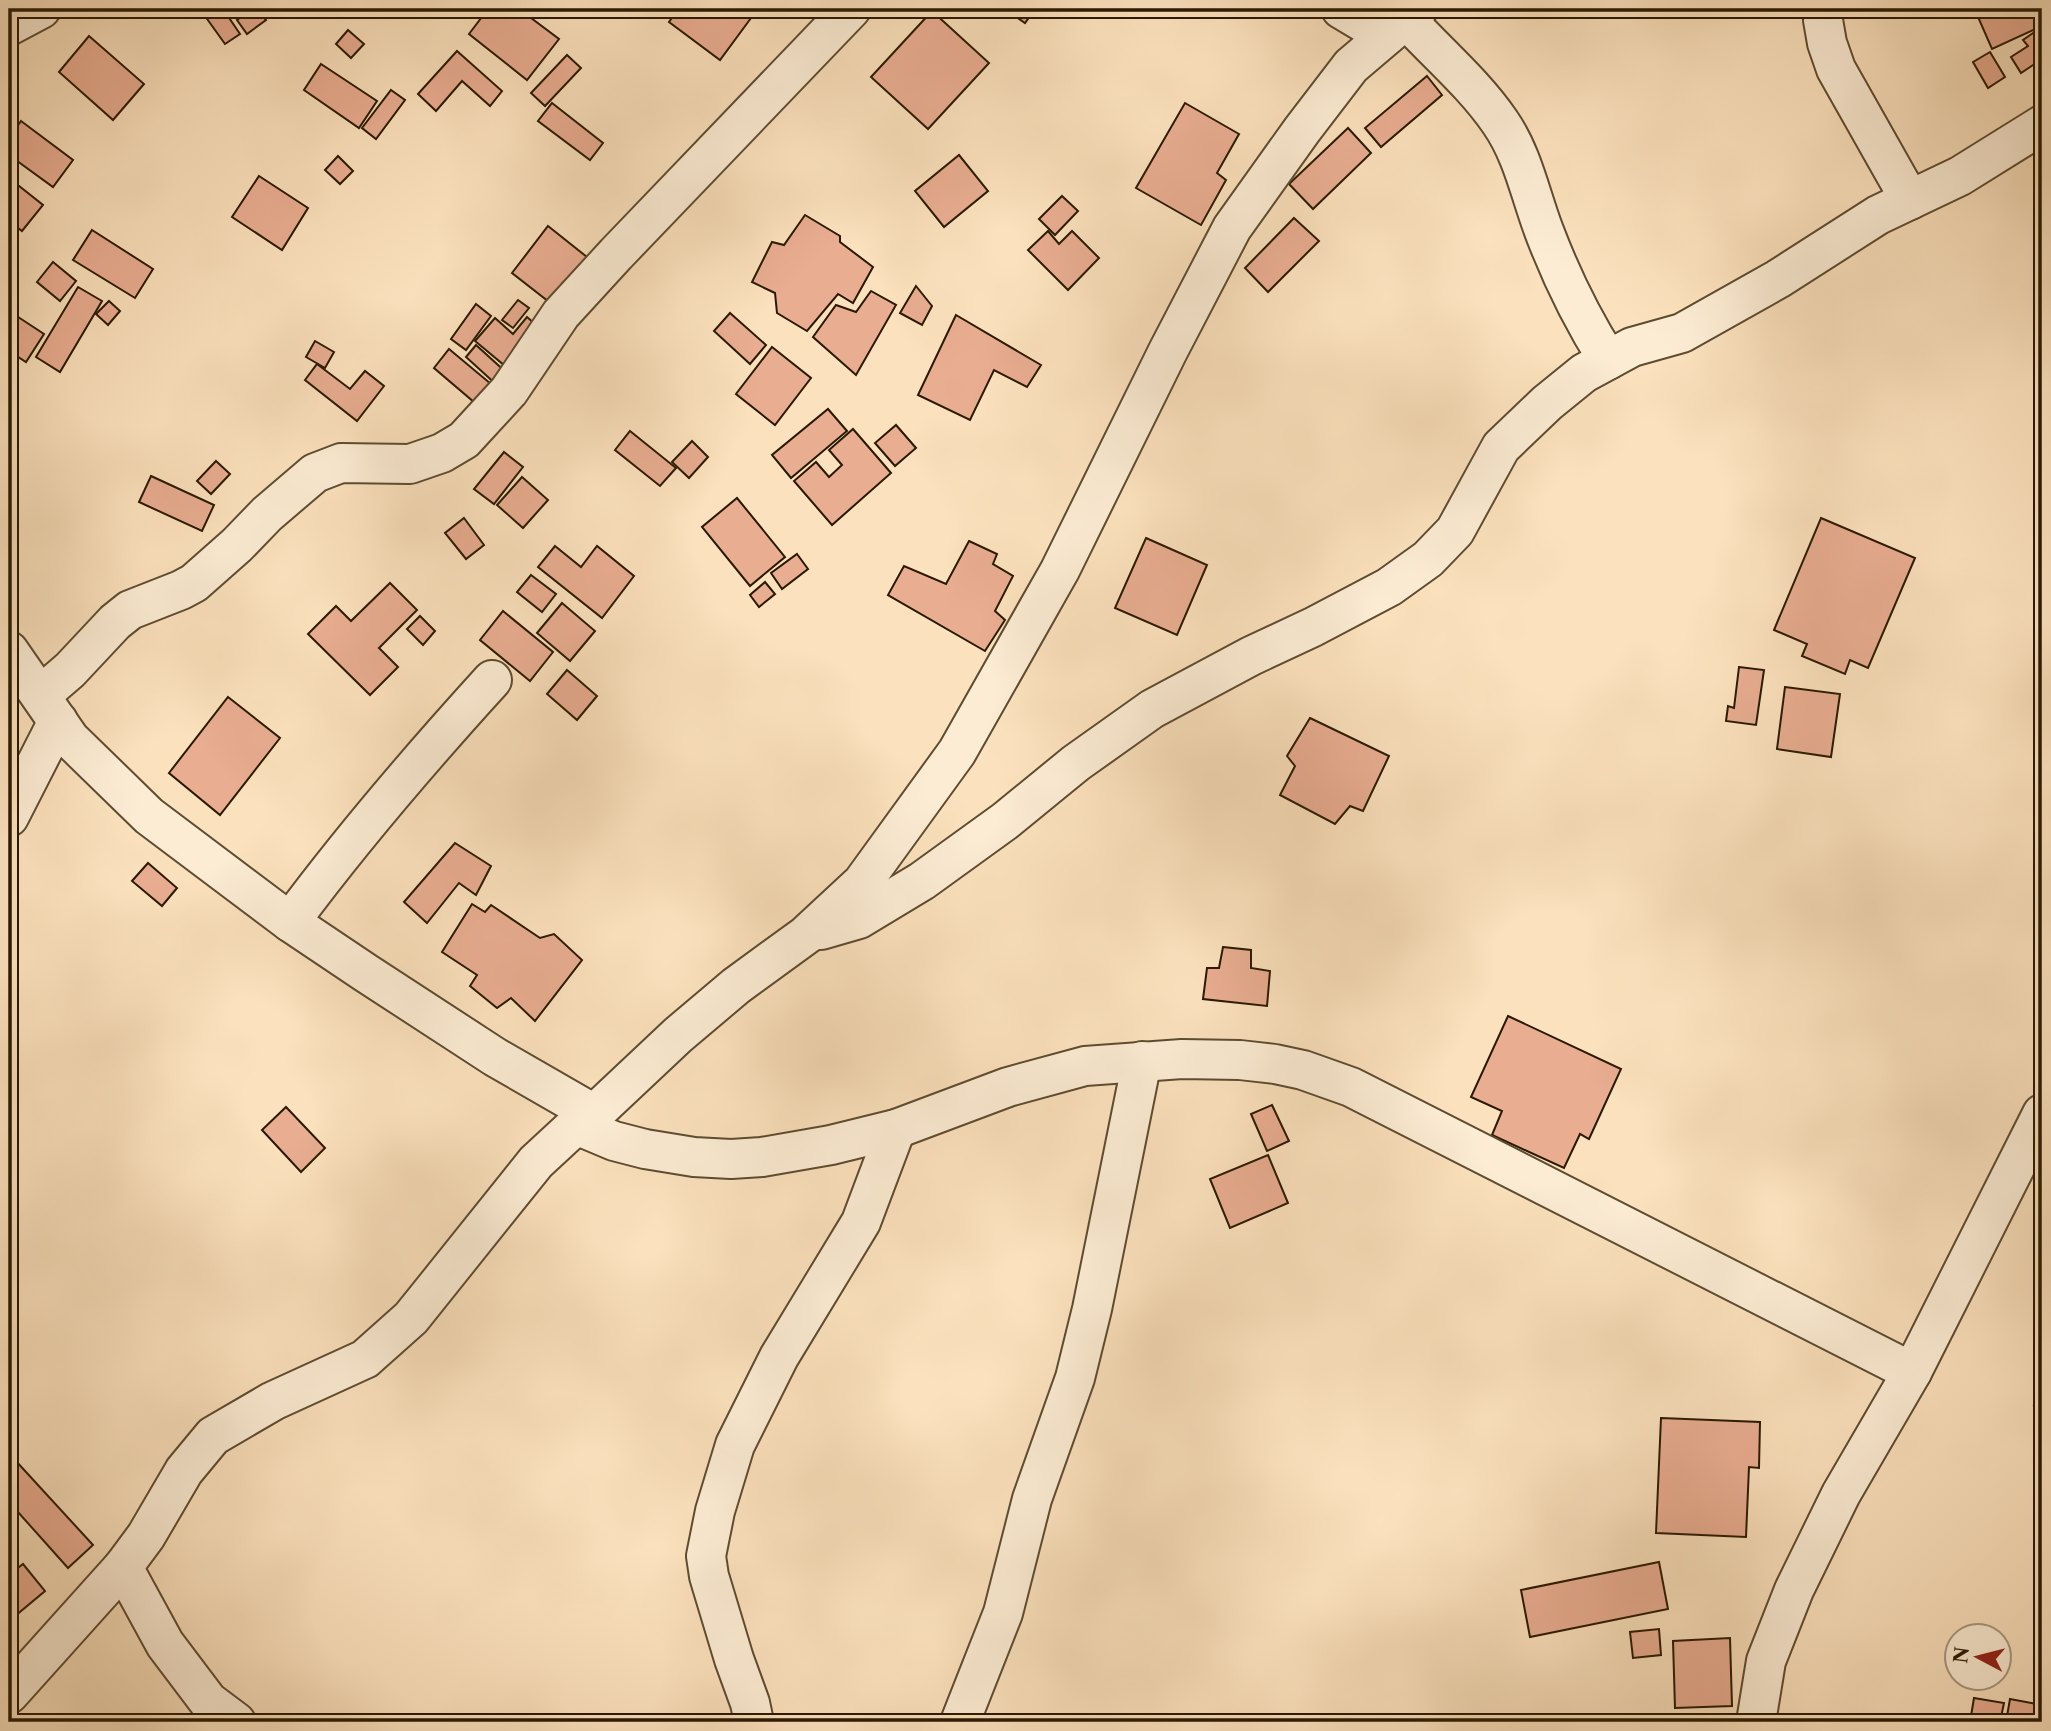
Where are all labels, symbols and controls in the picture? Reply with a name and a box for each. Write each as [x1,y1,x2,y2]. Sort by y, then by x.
north arrow [1942,1622,2012,1692]
text: N [1949,1645,1974,1665]

